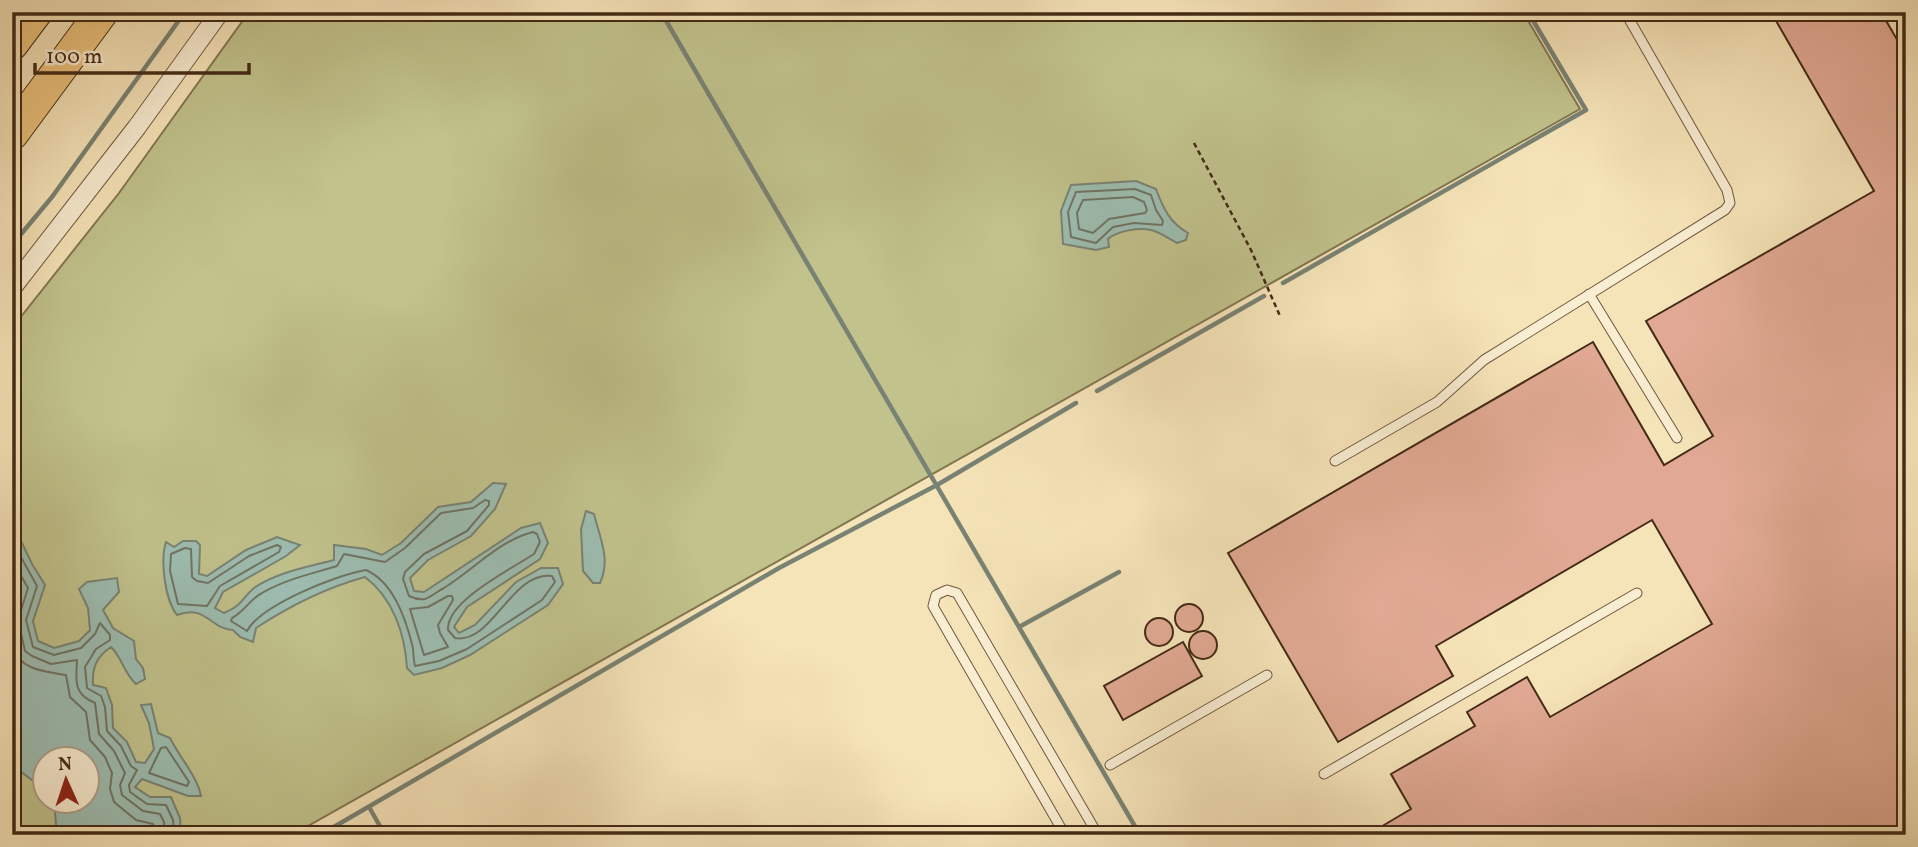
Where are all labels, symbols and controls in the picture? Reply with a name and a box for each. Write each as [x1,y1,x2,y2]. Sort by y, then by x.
scale bar [35,32,248,76]
text: 100 m [46,43,103,72]
north arrow [32,746,102,816]
text: N [58,752,73,778]

